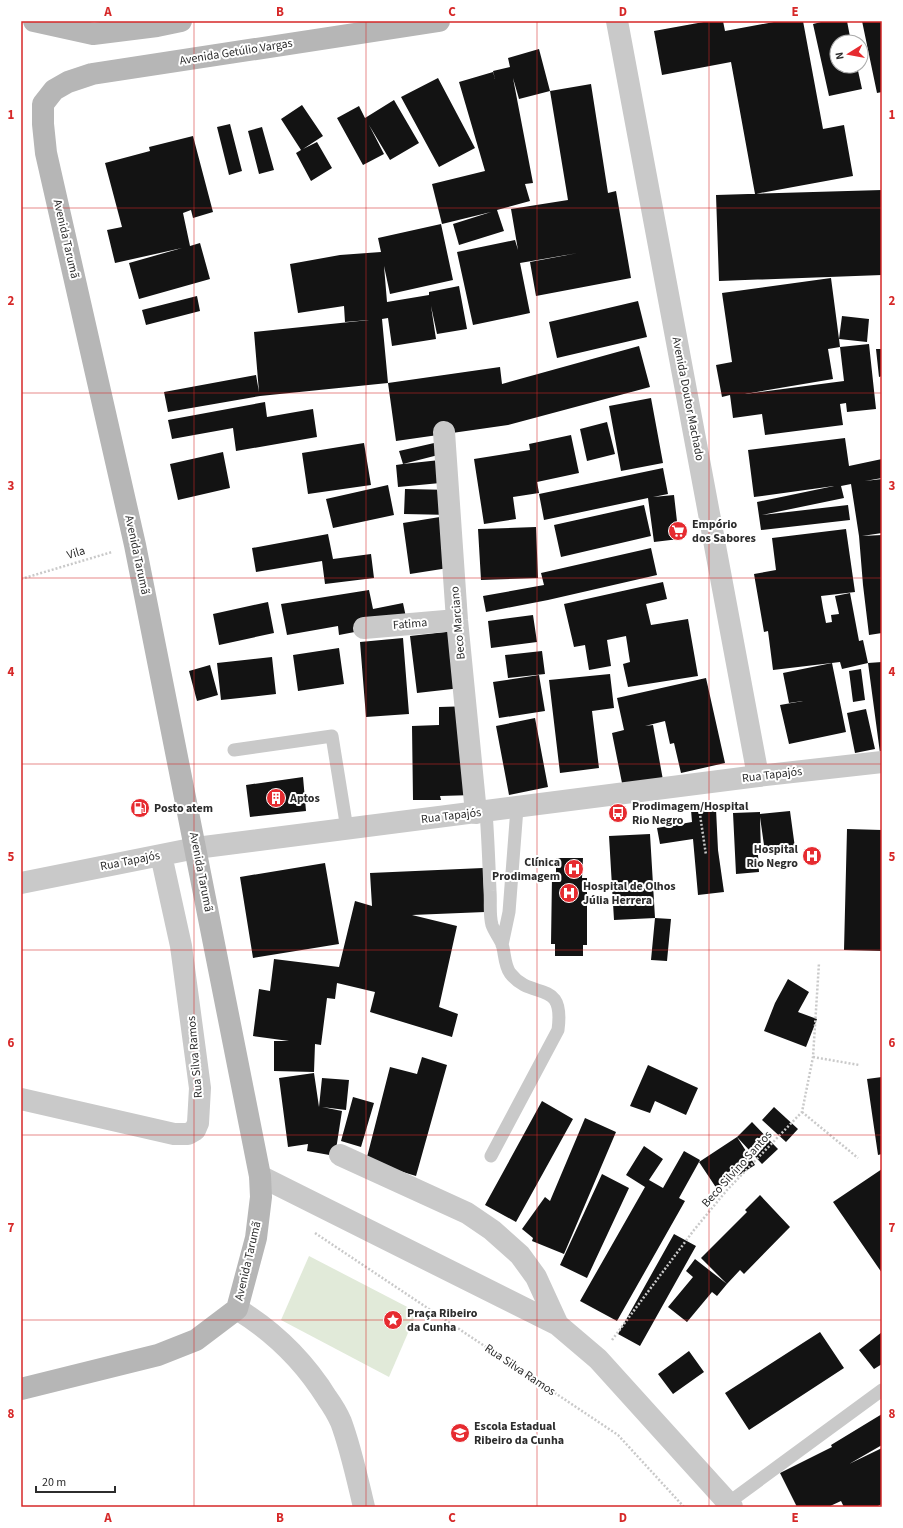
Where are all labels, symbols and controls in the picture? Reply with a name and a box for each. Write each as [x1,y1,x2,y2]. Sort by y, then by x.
text: A [103,3,112,21]
text: B [276,3,284,21]
text: C [448,3,456,21]
text: D [619,3,627,21]
text: E [791,3,799,21]
north arrow [829,34,869,74]
street label: Avenida Getúlio Vargas [178,35,294,69]
text: N [832,51,848,61]
text: 1 [8,106,15,124]
text: 1 [889,106,896,124]
street label: Avenida Tarumã [49,198,83,280]
text: 2 [8,292,15,310]
text: 2 [889,292,896,310]
street label: Avenida Doutor Machado [668,336,708,462]
text: 3 [8,477,15,495]
text: 3 [889,477,896,495]
street label: Avenida Tarumã [120,514,154,596]
place label: Empório dos Sabores [692,516,756,547]
supermarket icon: Empório dos Sabores [667,520,689,542]
street label: Vila [65,542,87,564]
street label: Beco Marciano [446,586,470,660]
street label: Fatima [392,614,428,634]
text: 4 [8,663,15,681]
text: 4 [889,663,896,681]
street label: Rua Tapajós [741,763,803,787]
building icon: Aptos [265,787,287,809]
place label: Aptos [289,790,320,807]
fuel station icon: Posto atem [129,797,151,819]
place label: Prodimagem/Hospital Rio Negro [632,798,749,829]
place label: Posto atem [154,800,213,817]
bus stop icon: Prodimagem/Hospital Rio Negro [607,802,629,824]
street label: Rua Tapajós [420,804,482,828]
street label: Avenida Tarumã [185,831,217,913]
place label: Hospital Rio Negro [746,841,799,872]
hospital icon: Hospital Rio Negro [801,845,823,867]
street label: Rua Tapajós [99,847,161,875]
text: 5 [8,848,15,866]
text: 5 [889,848,896,866]
place label: Clínica Prodimagem [492,854,560,885]
hospital icon: Clínica Prodimagem [563,858,585,880]
place label: Hospital de Olhos Júlia Herrera [583,878,676,909]
hospital icon: Hospital de Olhos Júlia Herrera [558,882,580,904]
street label: Rua Silva Ramos [183,1015,207,1099]
text: 6 [8,1034,15,1052]
text: 6 [889,1034,896,1052]
street label: Beco Silvino Santos [698,1127,776,1211]
text: 7 [8,1219,15,1237]
text: 7 [889,1219,896,1237]
street label: Avenida Tarumã [231,1220,265,1302]
place label: Praça Ribeiro da Cunha [407,1305,478,1336]
place icon: Praça Ribeiro da Cunha [382,1309,404,1331]
street label: Rua Silva Ramos [481,1340,559,1400]
text: 8 [8,1405,15,1423]
text: 8 [889,1405,896,1423]
place label: Escola Estadual Ribeiro da Cunha [474,1418,564,1449]
school or university icon: Escola Estadual Ribeiro da Cunha [449,1422,471,1444]
scale bar [36,1468,115,1494]
text: 20 m [42,1474,66,1491]
text: A [103,1509,112,1527]
text: B [276,1509,284,1527]
text: C [448,1509,456,1527]
text: D [619,1509,627,1527]
text: E [791,1509,799,1527]

